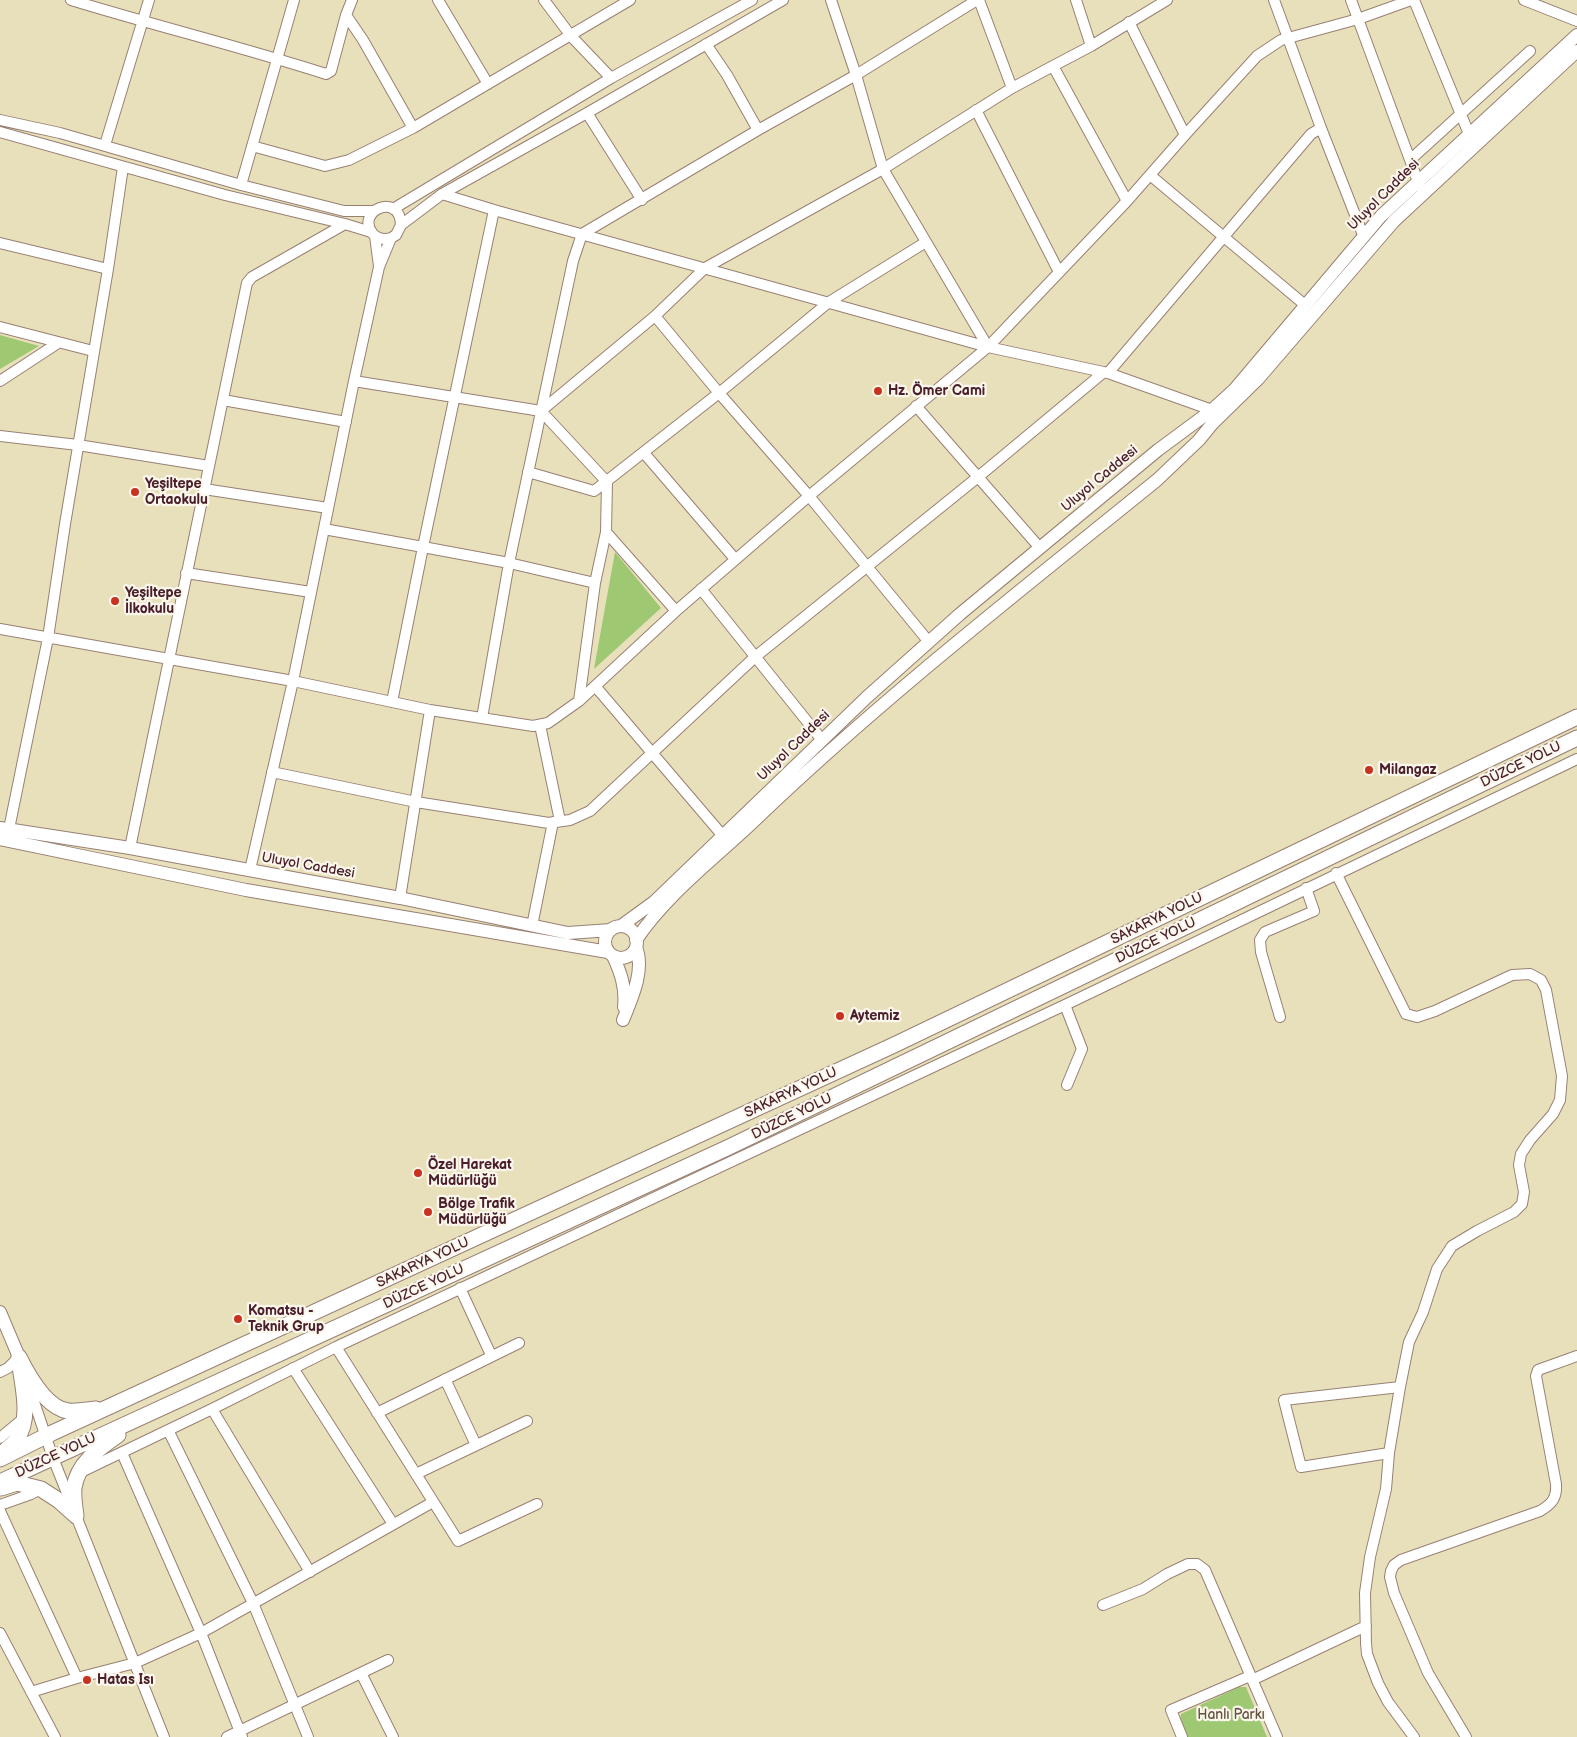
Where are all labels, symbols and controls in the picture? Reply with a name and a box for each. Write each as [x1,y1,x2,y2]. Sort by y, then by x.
street label: Uluyol Caddesi [1345,156,1423,234]
place label: Hz. Ömer Cami [888,383,985,399]
marker: Hz. Ömer Cami [872,385,884,397]
street label: Uluyol Caddesi [1058,442,1142,516]
place label: Yeşiltepe Ortaokulu [145,476,208,508]
marker: Yeşiltepe Ortaokulu [129,486,141,498]
place label: Yeşiltepe İlkokulu [125,585,182,618]
marker: Yeşiltepe İlkokulu [109,595,121,607]
street label: Uluyol Caddesi [754,707,834,785]
street label: DÜZCE YOLU [1478,738,1564,792]
place label: Milangaz [1379,762,1437,778]
marker: Milangaz [1363,764,1375,776]
street label: Uluyol Caddesi [260,850,356,882]
street label: SAKARYA YOLU [1108,889,1206,949]
street label: DÜZCE YOLU [1113,914,1199,968]
place label: Aytemiz [850,1008,900,1024]
marker: Aytemiz [834,1010,846,1022]
street label: SAKARYA YOLU [742,1064,840,1122]
street label: DÜZCE YOLU [749,1090,835,1144]
place label: Özel Harekat Müdürlüğü [428,1157,512,1190]
marker: Özel Harekat Müdürlüğü [412,1167,424,1179]
place label: Bölge Trafik Müdürlüğü [438,1196,515,1228]
marker: Bölge Trafik Müdürlüğü [422,1206,434,1218]
street label: SAKARYA YOLU [374,1234,472,1292]
street label: DÜZCE YOLU [381,1261,467,1313]
place label: Komatsu - Teknik Grup [248,1303,324,1335]
marker: Komatsu - Teknik Grup [232,1313,244,1325]
street label: DÜZCE YOLU [13,1430,99,1482]
place label: Hatas Isı [97,1672,154,1688]
marker: Hatas Isı [81,1674,93,1686]
park label: Hanlı Parkı [1197,1707,1265,1723]

